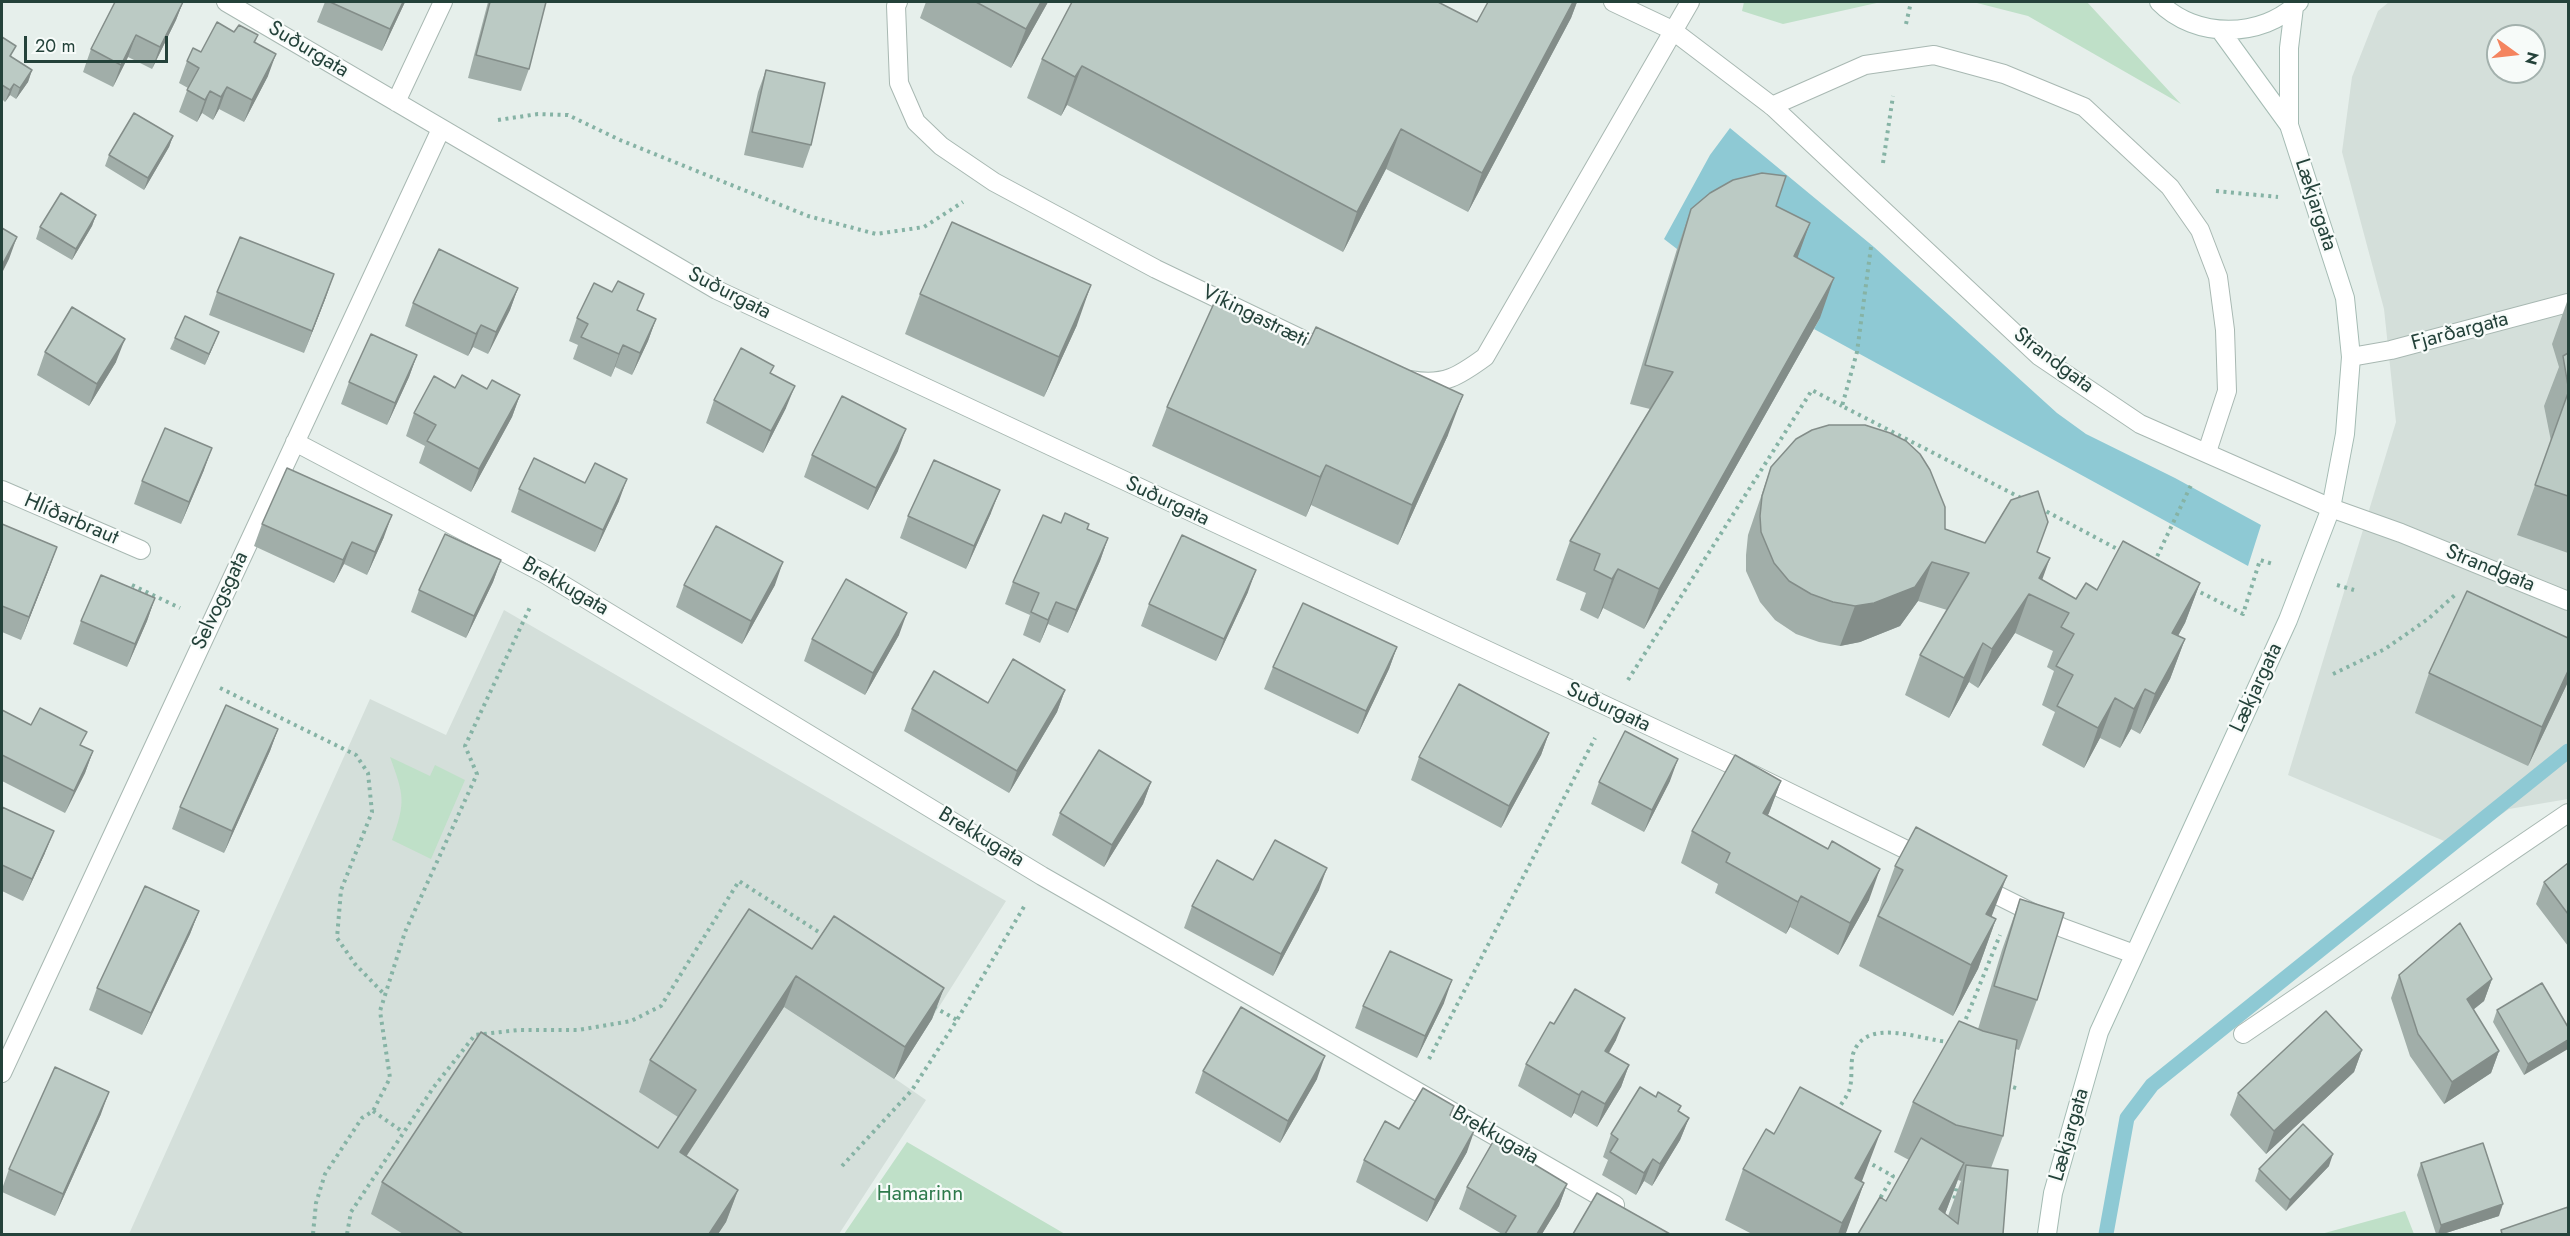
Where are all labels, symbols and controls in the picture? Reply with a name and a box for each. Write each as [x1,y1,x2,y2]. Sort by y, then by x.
street label: Suðurgata [263,16,353,84]
scale bar [27,24,171,62]
north arrow [2486,24,2546,84]
text: 20 m [35,33,75,59]
text: N [2519,49,2545,67]
street label: Lækjargata [2288,156,2342,254]
street label: Suðurgata [683,262,775,326]
street label: Víkingastræti [1198,280,1312,354]
street label: Fjarðargata [2409,307,2511,357]
street label: Strandgata [2008,323,2098,399]
street label: Suðurgata [1121,472,1213,532]
street label: Hlíðarbraut [20,489,122,551]
street label: Strandgata [2442,540,2538,598]
street label: Selvogsgata [187,548,255,654]
street label: Brekkugata [517,552,613,622]
street label: Lækjargata [2225,639,2289,737]
street label: Suðurgata [1562,678,1654,738]
street label: Brekkugata [933,802,1029,874]
street label: Lækjargata [2045,1086,2095,1184]
street label: Brekkugata [1447,1101,1543,1171]
park label: Hamarinn [877,1182,963,1208]

